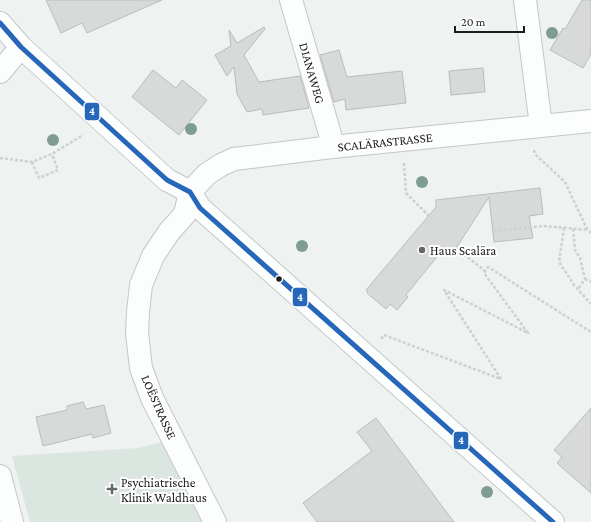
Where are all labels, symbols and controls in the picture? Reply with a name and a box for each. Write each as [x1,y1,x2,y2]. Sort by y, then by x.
scale bar [455,8,524,34]
text: 20 m [461,15,486,29]
street label: DIANAWEG [296,41,328,105]
line badge: 4 [84,102,100,121]
text: 4 [89,105,95,117]
street label: SCALÄRASTRASSE [337,130,433,154]
place label: Haus Scalära [430,243,496,258]
marker: Haus Scalära [417,245,427,255]
unlabelled marker [274,274,284,284]
line badge: 4 [292,287,308,307]
text: 4 [297,291,303,303]
street label: LOËSTRASSE [138,373,180,441]
line badge: 4 [453,431,469,450]
text: 4 [458,434,464,446]
place label: Psychiatrische Klinik Waldhaus [121,475,207,505]
marker: Psychiatrische Klinik Waldhaus [106,483,118,495]

